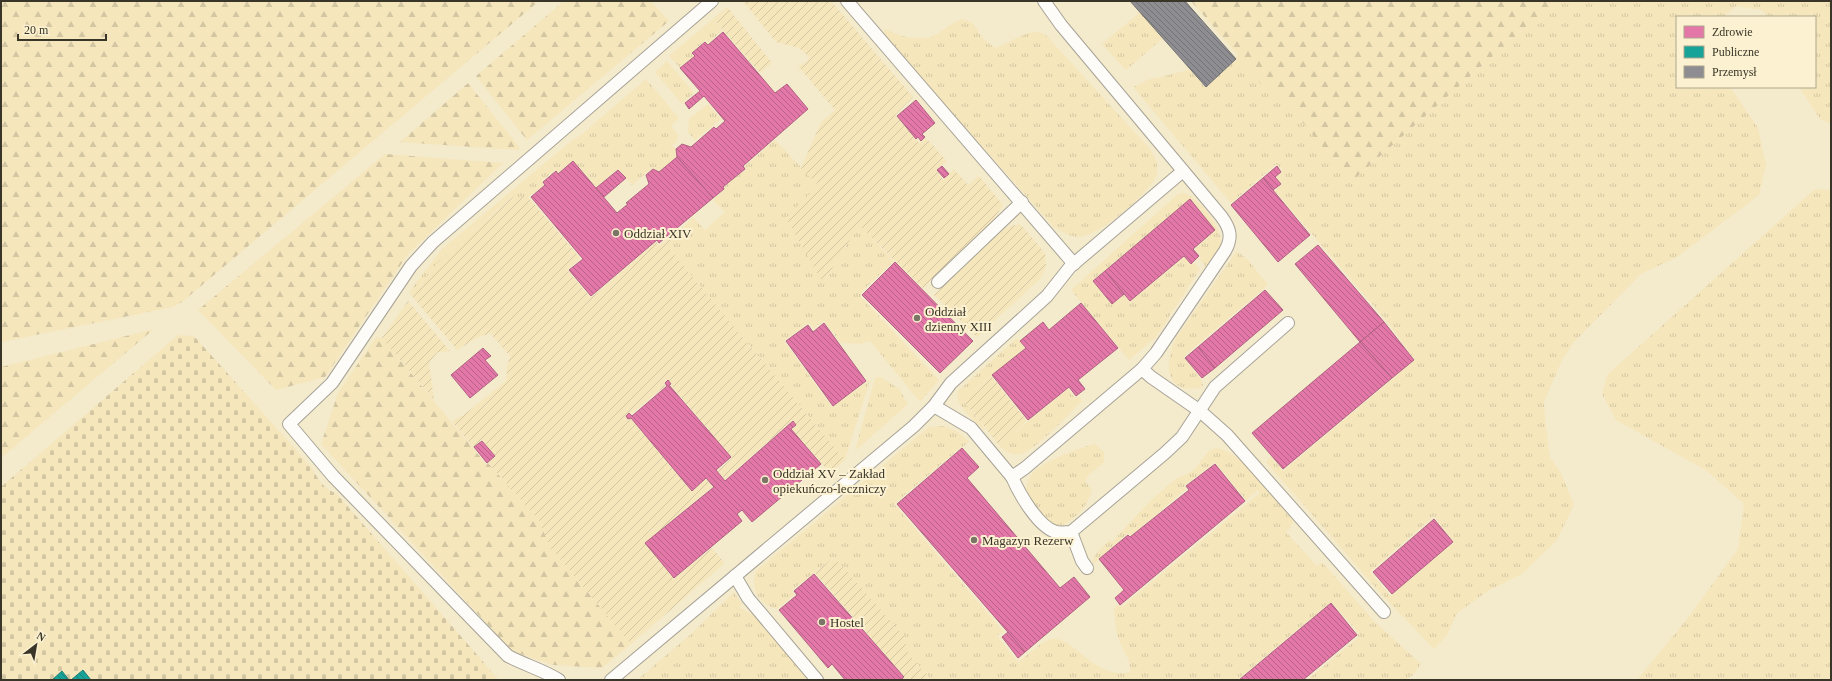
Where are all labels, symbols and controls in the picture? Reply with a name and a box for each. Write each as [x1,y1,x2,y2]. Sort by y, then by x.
scale bar [18,16,106,42]
legend [1676,16,1816,88]
text: 20 m [24,23,49,37]
text: Zdrowie [1712,25,1753,39]
text: Publiczne [1712,45,1759,59]
text: Przemysł [1712,65,1757,79]
place label: Oddział XIV [624,226,692,241]
marker: Oddział XIV [611,228,621,238]
place label: Oddział dzienny XIII [925,304,992,334]
marker: Oddział dzienny XIII [912,313,922,323]
place label: Oddział XV – Zakład opiekuńczo-leczniczy [773,466,887,496]
marker: Oddział XV – Zakład opiekuńczo-leczniczy [760,475,770,485]
place label: Magazyn Rezerw [982,533,1074,548]
marker: Magazyn Rezerw [969,535,979,545]
place label: Hostel [830,615,864,630]
marker: Hostel [817,617,827,627]
north arrow [16,625,56,665]
text: N [35,629,48,644]

